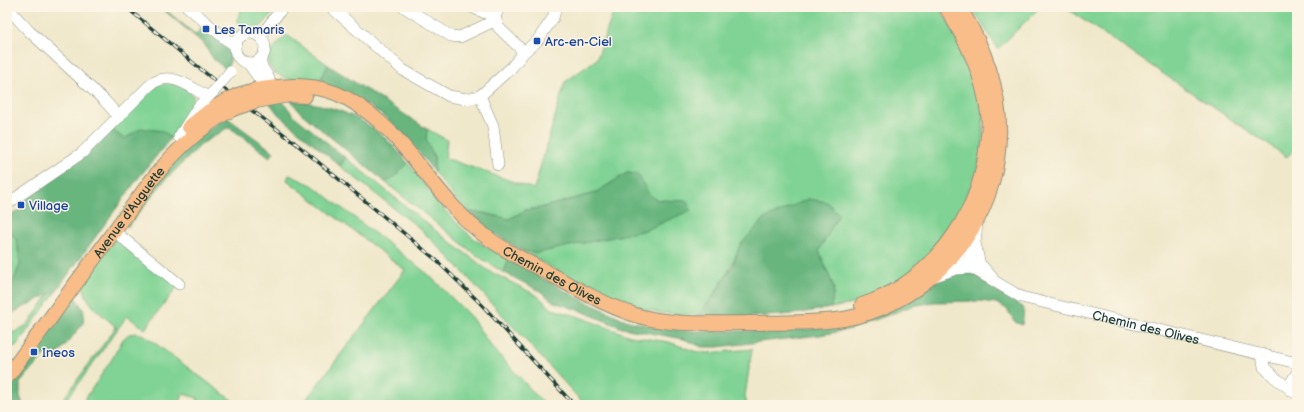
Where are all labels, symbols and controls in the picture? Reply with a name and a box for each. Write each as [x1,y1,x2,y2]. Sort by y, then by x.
place label: Les Tamaris [214,22,285,38]
marker: Les Tamaris [201,24,211,34]
place label: Arc-en-Ciel [545,34,612,50]
marker: Arc-en-Ciel [532,36,542,46]
street label: Avenue d'Auguette [90,163,169,261]
place label: Village [29,198,69,214]
marker: Village [16,200,26,210]
street label: Chemin des Olives [500,243,604,309]
street label: Chemin des Olives [1091,307,1201,349]
place label: Ineos [42,345,75,361]
marker: Ineos [29,347,39,357]

